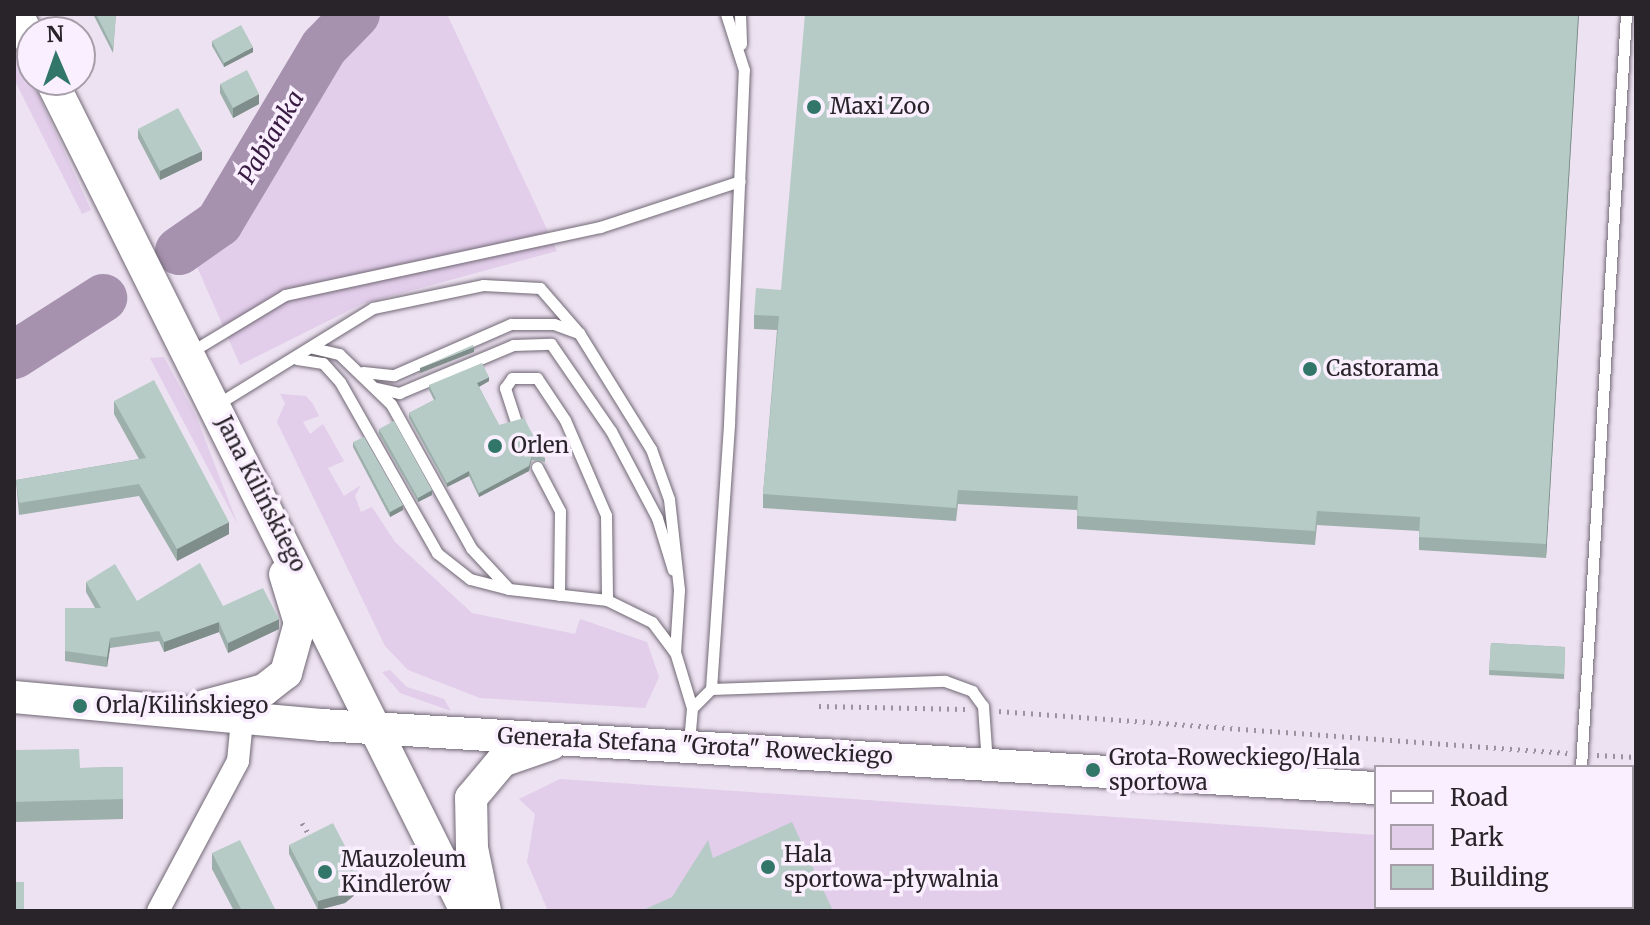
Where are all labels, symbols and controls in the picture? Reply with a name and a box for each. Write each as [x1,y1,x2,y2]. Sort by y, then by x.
north arrow [16,16,96,96]
text: N [46,20,64,48]
water label: Pabianka [232,85,310,189]
place label: Maxi Zoo [830,94,930,120]
marker: Maxi Zoo [805,98,823,116]
place label: Castorama [1326,356,1439,382]
marker: Castorama [1301,360,1319,378]
street label: Jana Kilińskiego [210,412,312,576]
place label: Orlen [511,433,569,459]
marker: Orlen [486,437,504,455]
place label: Orla/Kilińskiego [96,693,268,719]
marker: Orla/Kilińskiego [71,697,89,715]
street label: Generała Stefana "Grota" Roweckiego [497,722,893,770]
place label: Grota-Roweckiego/Hala sportowa [1109,744,1360,796]
marker: Grota-Roweckiego/Hala sportowa [1084,761,1102,779]
legend [1374,765,1634,909]
text: Road [1450,782,1508,813]
text: Park [1450,822,1503,853]
place label: Hala sportowa-pływalnia [784,841,999,892]
place label: Mauzoleum Kindlerów [341,846,466,898]
marker: Hala sportowa-pływalnia [759,858,777,876]
text: Building [1450,862,1549,893]
marker: Mauzoleum Kindlerów [316,863,334,881]

